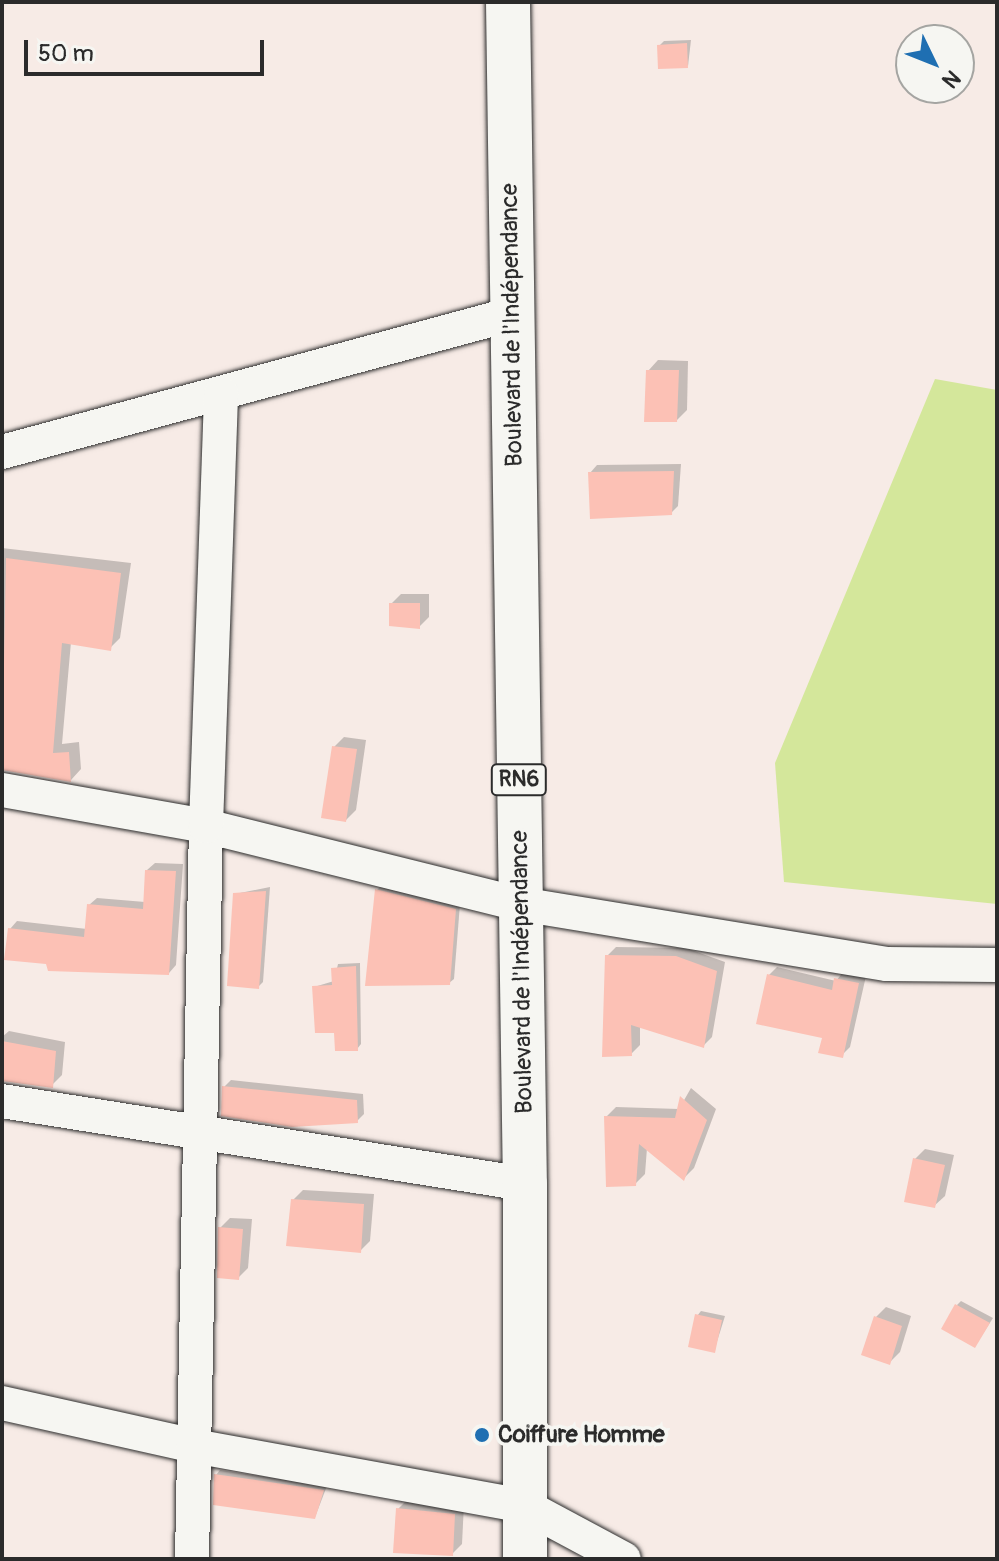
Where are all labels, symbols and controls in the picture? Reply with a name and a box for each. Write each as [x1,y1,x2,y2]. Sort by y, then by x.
scale bar [28,24,268,74]
north arrow [895,24,975,104]
text: 50 m [38,39,94,68]
text: N [936,64,966,94]
street label: Boulevard de l'Indépendance [495,183,529,467]
road number: RN6 [489,762,549,798]
street label: Boulevard de l'Indépendance [505,830,539,1114]
place label: Coiffure Homme [498,1421,665,1449]
marker: Coiffure Homme [473,1426,491,1444]

